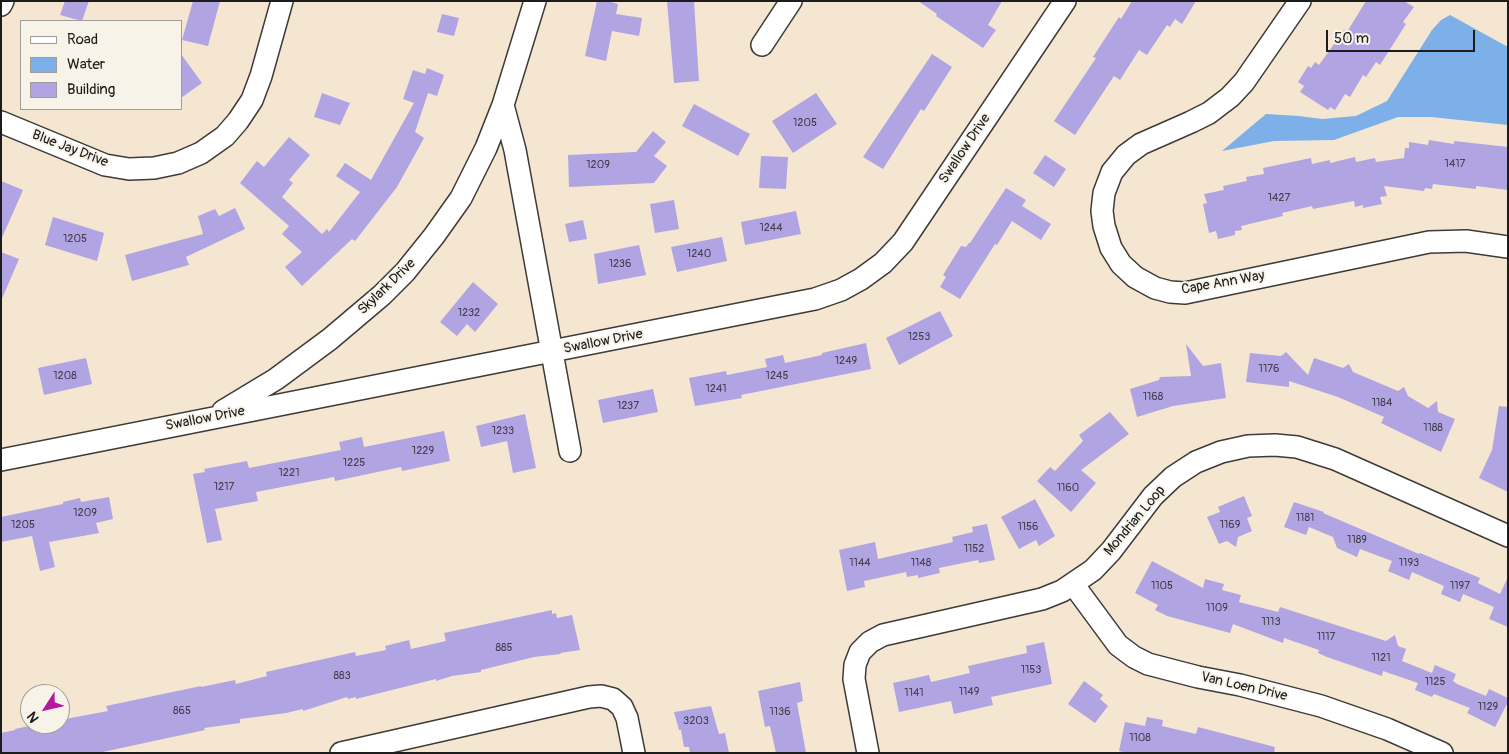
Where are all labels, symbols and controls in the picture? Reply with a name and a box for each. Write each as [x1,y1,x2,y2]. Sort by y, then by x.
legend [20,20,182,110]
scale bar [1329,20,1478,52]
text: 50 m [1334,29,1369,48]
text: Road [67,30,98,49]
text: Water [67,55,105,74]
text: Building [67,80,115,99]
street label: Swallow Drive [936,111,994,187]
house number: 1205 [793,116,817,130]
street label: Blue Jay Drive [29,127,111,171]
house number: 1417 [1445,157,1465,171]
house number: 1209 [586,158,610,172]
house number: 1427 [1268,191,1290,205]
house number: 1244 [759,221,783,235]
house number: 1205 [63,232,87,246]
house number: 1240 [687,247,711,261]
street label: Skylark Drive [355,255,419,319]
house number: 1236 [609,257,631,271]
street label: Cape Ann Way [1180,267,1266,299]
house number: 1232 [458,306,480,320]
street label: Swallow Drive [562,326,644,358]
house number: 1253 [908,330,930,344]
house number: 1249 [835,354,857,368]
house number: 1176 [1259,362,1279,376]
house number: 1208 [53,369,77,383]
house number: 1245 [766,369,788,383]
house number: 1241 [705,382,727,396]
house number: 1168 [1143,390,1163,404]
house number: 1184 [1372,396,1392,410]
house number: 1237 [617,399,639,413]
street label: Swallow Drive [164,403,246,435]
house number: 1188 [1423,421,1443,435]
house number: 1233 [492,424,514,438]
house number: 1229 [412,444,434,458]
house number: 1225 [343,456,365,470]
house number: 1221 [279,466,299,480]
house number: 1217 [214,480,234,494]
house number: 1160 [1057,481,1079,495]
street label: Mondrian Loop [1101,482,1169,560]
house number: 1209 [73,506,97,520]
house number: 1181 [1296,511,1314,525]
house number: 1205 [11,518,35,532]
house number: 1169 [1220,518,1240,532]
house number: 1156 [1018,520,1038,534]
house number: 1189 [1347,533,1367,547]
house number: 1152 [964,542,984,556]
house number: 1144 [849,556,871,570]
house number: 1148 [911,556,931,570]
house number: 1193 [1399,556,1419,570]
house number: 1105 [1151,579,1173,593]
house number: 1197 [1450,579,1470,593]
house number: 1109 [1206,601,1228,615]
house number: 1113 [1261,615,1281,629]
house number: 1117 [1317,630,1335,644]
house number: 885 [495,641,513,655]
house number: 1121 [1371,651,1391,665]
house number: 1153 [1021,663,1041,677]
house number: 883 [333,669,351,683]
street label: Van Loen Drive [1199,669,1289,705]
house number: 1125 [1425,675,1445,689]
north arrow [20,684,70,734]
house number: 1149 [959,685,979,699]
house number: 1141 [904,686,924,700]
house number: 1129 [1478,700,1498,714]
house number: 865 [173,704,191,718]
house number: 1136 [769,705,791,719]
text: N [23,709,43,726]
house number: 3203 [683,714,709,728]
house number: 1108 [1129,731,1151,745]

